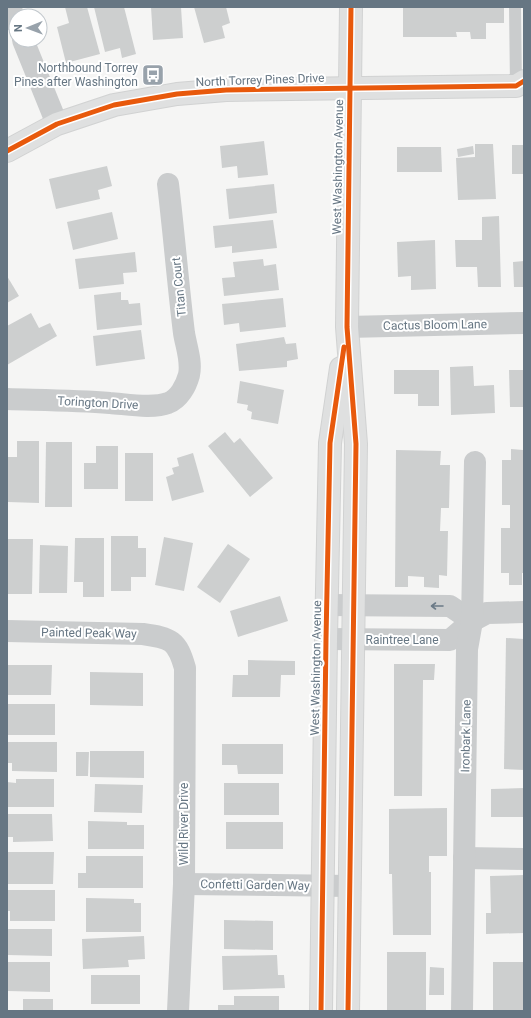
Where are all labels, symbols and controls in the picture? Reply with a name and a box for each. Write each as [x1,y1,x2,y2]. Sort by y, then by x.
north arrow [8,8,48,48]
text: N [12,24,25,32]
place label: Northbound Torrey Pines after Washington [14,61,138,89]
bus stop icon: Northbound Torrey Pines after Washington [140,62,166,88]
street label: North Torrey Pines Drive [195,71,325,89]
street label: West Washington Avenue [330,99,346,235]
street label: Titan Court [169,257,189,317]
street label: Cactus Bloom Lane [383,317,487,333]
street label: Torington Drive [57,394,139,412]
street label: West Washington Avenue [308,600,324,736]
one-way arrow [431,602,444,610]
street label: Painted Peak Way [41,625,137,641]
street label: Raintree Lane [365,633,439,647]
street label: Ironbark Lane [458,699,474,773]
street label: Wild River Drive [177,783,191,865]
street label: Confetti Garden Way [200,877,310,893]

